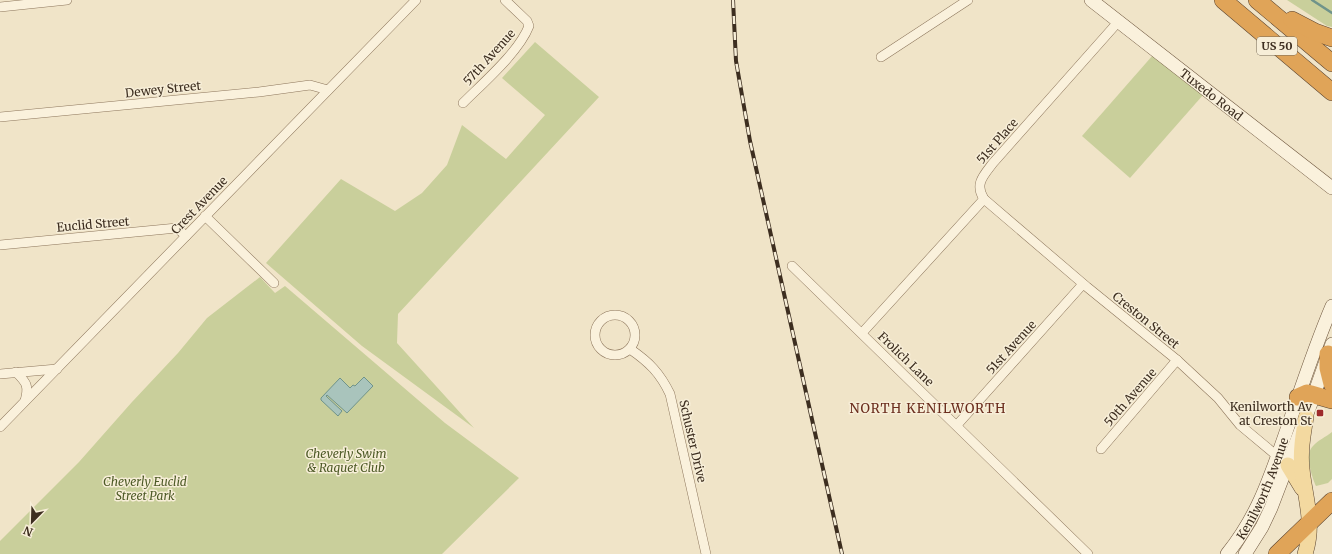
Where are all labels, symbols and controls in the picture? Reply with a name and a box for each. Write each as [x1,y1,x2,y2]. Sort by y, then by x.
street label: 57th Avenue [460,26,518,88]
road number: US 50 [1257,37,1297,55]
street label: Tuxedo Road [1177,65,1246,123]
street label: Dewey Street [124,78,202,100]
street label: 51st Place [973,115,1021,167]
street label: Crest Avenue [168,173,230,237]
street label: Euclid Street [56,213,130,235]
street label: Creston Street [1110,288,1183,352]
street label: 51st Avenue [983,317,1039,377]
street label: Frolich Lane [875,329,937,389]
street label: 50th Avenue [1101,365,1159,429]
street label: Schuster Drive [676,398,710,484]
place label: Kenilworth Av at Creston St [1230,399,1312,428]
district label: NORTH KENILWORTH [850,400,1006,417]
marker: Kenilworth Av at Creston St [1315,408,1325,418]
street label: Kenilworth Avenue [1233,436,1291,542]
park label: Cheverly Swim & Raquet Club [305,446,387,475]
park label: Cheverly Euclid Street Park [103,474,187,503]
north arrow [12,502,52,542]
text: N [21,523,35,539]

